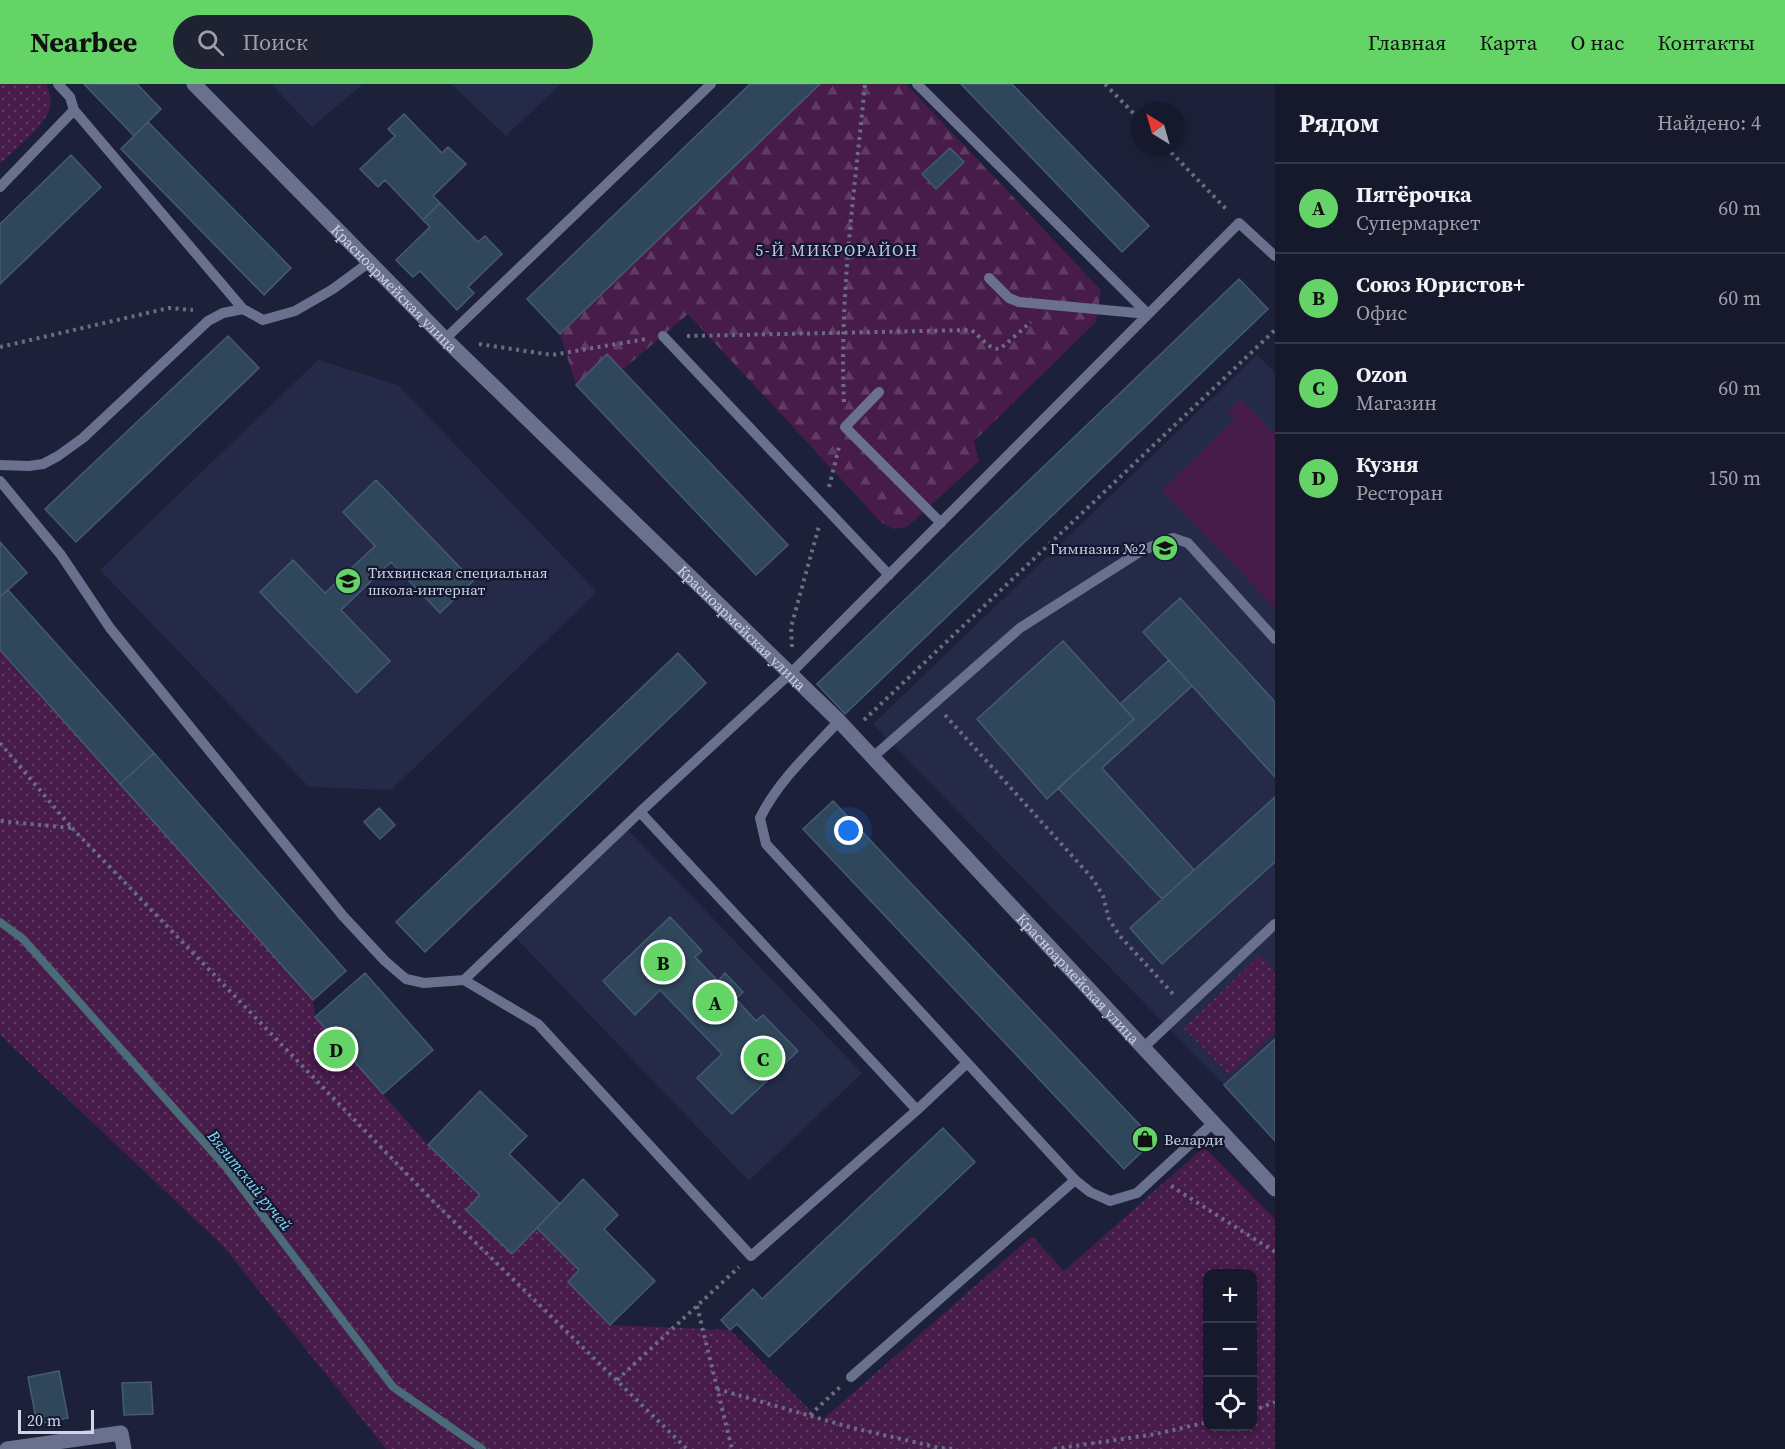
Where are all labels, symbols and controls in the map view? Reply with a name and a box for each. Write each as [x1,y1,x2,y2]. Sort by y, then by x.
search box [173,15,593,69]
text: Nearbee [30,23,137,61]
icon: search [194,26,227,59]
text: Поиск [242,27,308,57]
text: Главная [1368,28,1446,57]
text: Карта [1479,28,1537,57]
text: О нас [1570,28,1624,57]
text: Контакты [1657,28,1755,57]
north arrow [1131,102,1185,156]
text: Рядом [1299,105,1379,141]
text: Найдено: 4 [1657,109,1761,137]
text: Пятёрочка [1356,179,1472,209]
text: A [1312,194,1325,222]
text: 60 m [1718,194,1761,222]
text: Супермаркет [1356,209,1481,237]
street label: Красноармейская улица [327,219,463,357]
district label: 5-Й МИКРОРАЙОН [755,239,919,261]
text: Союз Юристов+ [1356,269,1525,299]
text: B [1312,284,1325,312]
text: 60 m [1718,284,1761,312]
text: Офис [1356,299,1407,327]
text: Ozon [1356,359,1408,389]
text: C [1312,374,1325,402]
text: 60 m [1718,374,1761,402]
text: Магазин [1356,389,1437,417]
text: Кузня [1356,449,1419,479]
text: D [1311,464,1326,492]
text: 150 m [1708,464,1761,492]
text: Ресторан [1356,479,1443,507]
school or university icon: Гимназия №2 [1150,533,1180,563]
place label: Гимназия №2 [1050,538,1146,559]
street label: Красноармейская улица [673,560,812,695]
place label: Тихвинская специальная школа-интернат [368,562,548,600]
school or university icon: Тихвинская специальная школа-интернат [333,566,363,596]
your location [834,816,863,845]
street label: Красноармейская улица [1012,908,1145,1048]
pin: B [644,940,682,984]
pin: A [696,980,734,1024]
pin: D [316,1026,356,1072]
pin: C [744,1036,783,1080]
water label: Вязитский ручей [202,1124,298,1235]
shop icon: Веларди [1130,1124,1160,1154]
place label: Веларди [1164,1129,1224,1150]
map controls [1203,1269,1257,1431]
button: + [1203,1269,1257,1323]
button: − [1203,1323,1257,1377]
button: locate [1203,1377,1257,1431]
scale bar [18,1407,94,1434]
text: 20 m [27,1409,61,1431]

